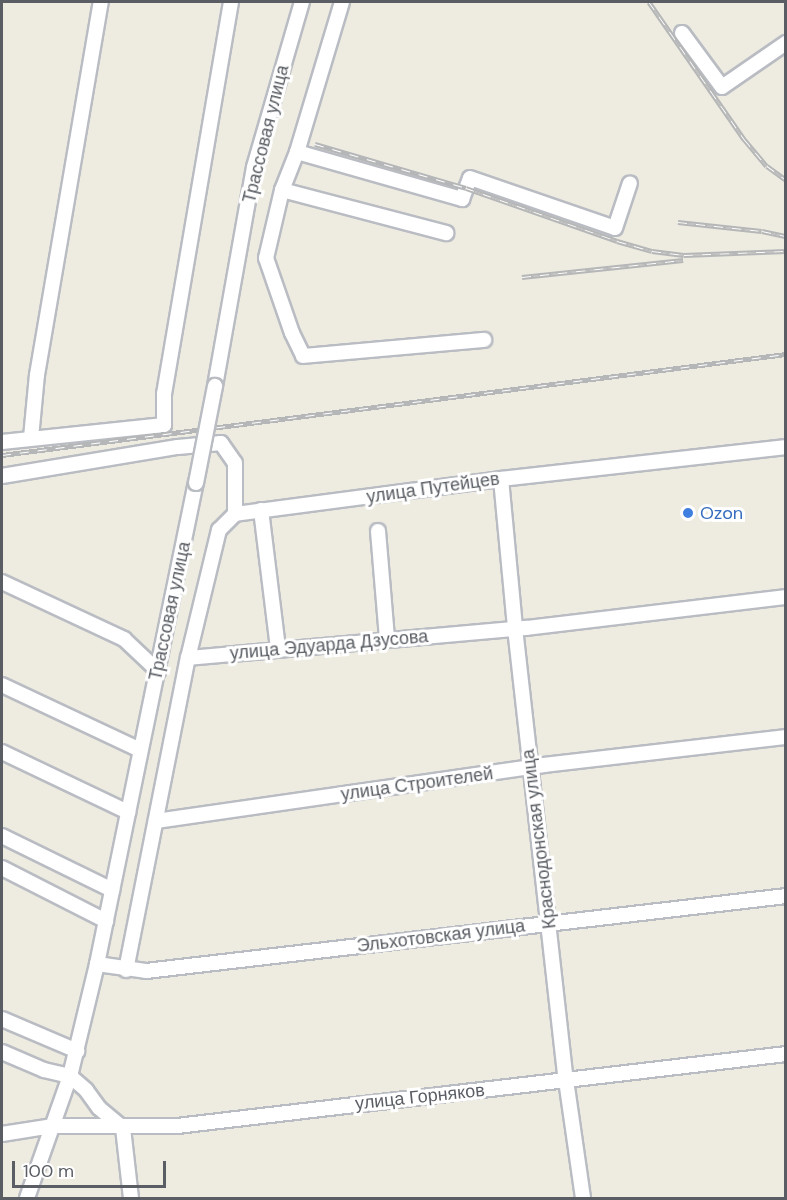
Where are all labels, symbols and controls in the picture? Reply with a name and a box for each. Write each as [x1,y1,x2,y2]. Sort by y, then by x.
street label: Трассовая улица [238,63,294,205]
street label: улица Путейцев [365,468,501,508]
place label: Ozon [700,502,743,524]
marker: Ozon [681,506,695,520]
street label: Трассовая улица [145,539,195,683]
street label: улица Эдуарда Дзусова [229,626,429,664]
street label: Краснодонская улица [517,748,561,930]
street label: улица Строителей [339,763,495,805]
street label: Эльхотовская улица [356,915,526,957]
street label: улица Горняков [354,1079,486,1115]
scale bar [15,1149,170,1187]
text: 100 m [23,1159,74,1183]

